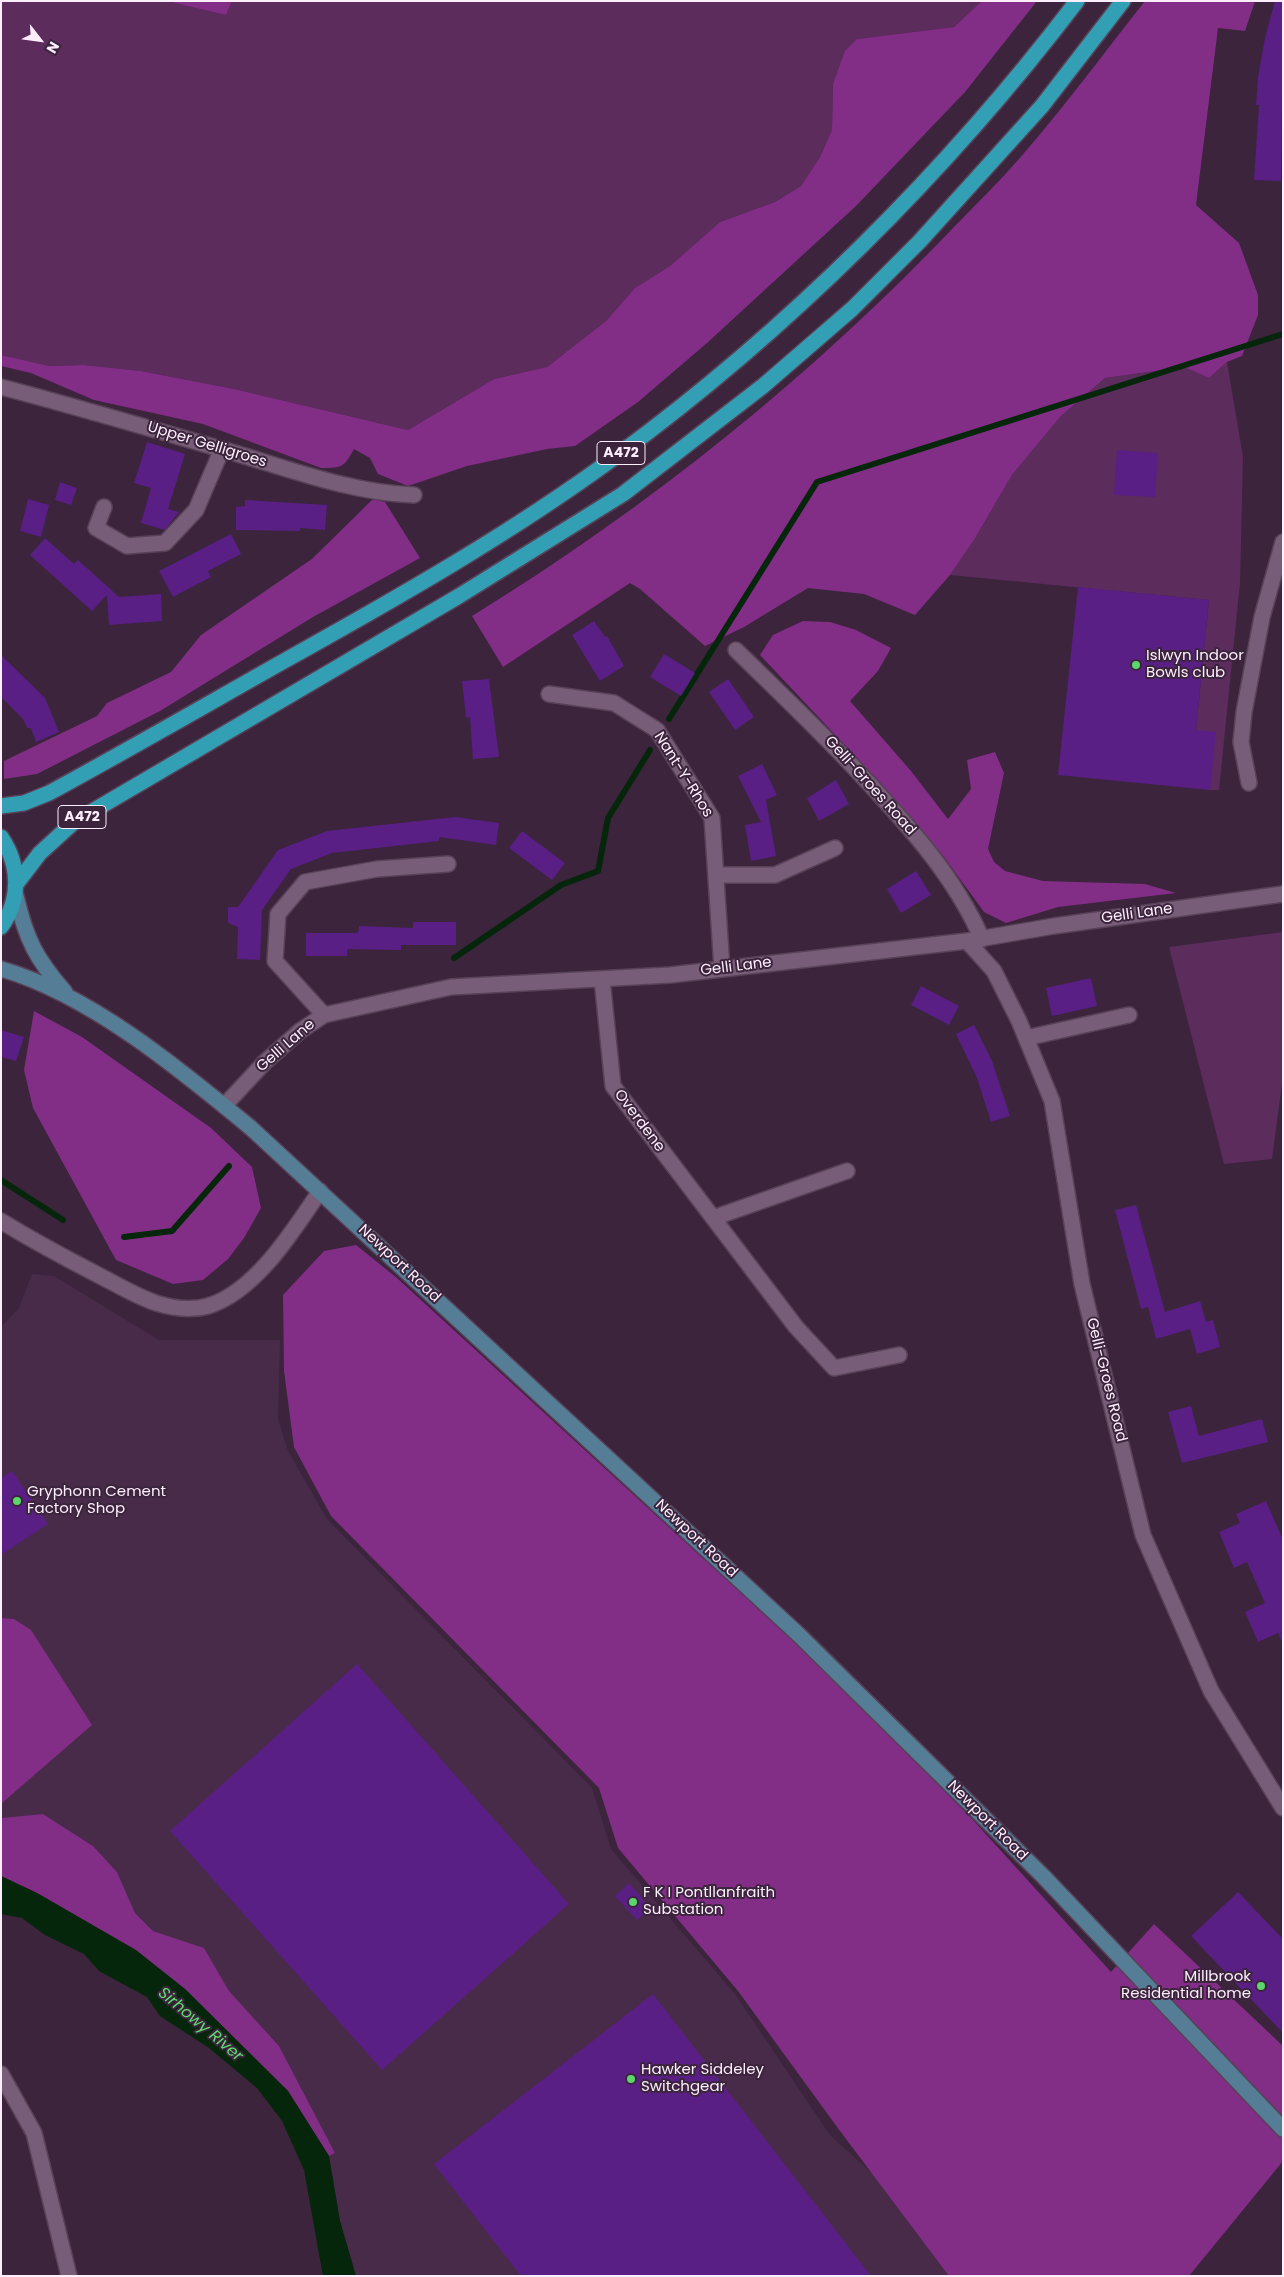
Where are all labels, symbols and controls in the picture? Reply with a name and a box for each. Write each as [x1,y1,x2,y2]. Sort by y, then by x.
north arrow [15,15,65,65]
text: N [42,38,64,57]
street label: Upper Gelligroes [145,418,269,472]
road number: A472 [597,442,645,464]
place label: Islwyn Indoor Bowls club [1146,647,1244,682]
marker: Islwyn Indoor Bowls club [1130,659,1142,671]
street label: Nant-Y-Rhos [650,729,716,821]
street label: Gelli-Groes Road [821,733,919,839]
road number: A472 [58,806,106,829]
street label: Gelli Lane [1100,900,1174,928]
street label: Gelli Lane [699,954,773,980]
street label: Gelli Lane [253,1016,319,1076]
street label: Overdene [610,1086,668,1156]
street label: Newport Road [354,1221,444,1307]
street label: Gelli-Groes Road [1082,1316,1130,1444]
place label: Gryphonn Cement Factory Shop [27,1483,166,1518]
marker: Gryphonn Cement Factory Shop [11,1495,23,1507]
street label: Newport Road [651,1496,741,1582]
street label: Newport Road [943,1777,1031,1865]
place label: F K I Pontllanfraith Substation [643,1884,775,1919]
marker: F K I Pontllanfraith Substation [627,1896,639,1908]
place label: Millbrook Residential home [1121,1968,1251,2003]
marker: Millbrook Residential home [1255,1980,1267,1992]
water label: Sirhowy River [154,1984,246,2066]
place label: Hawker Siddeley Switchgear [641,2061,764,2096]
marker: Hawker Siddeley Switchgear [625,2073,637,2085]

